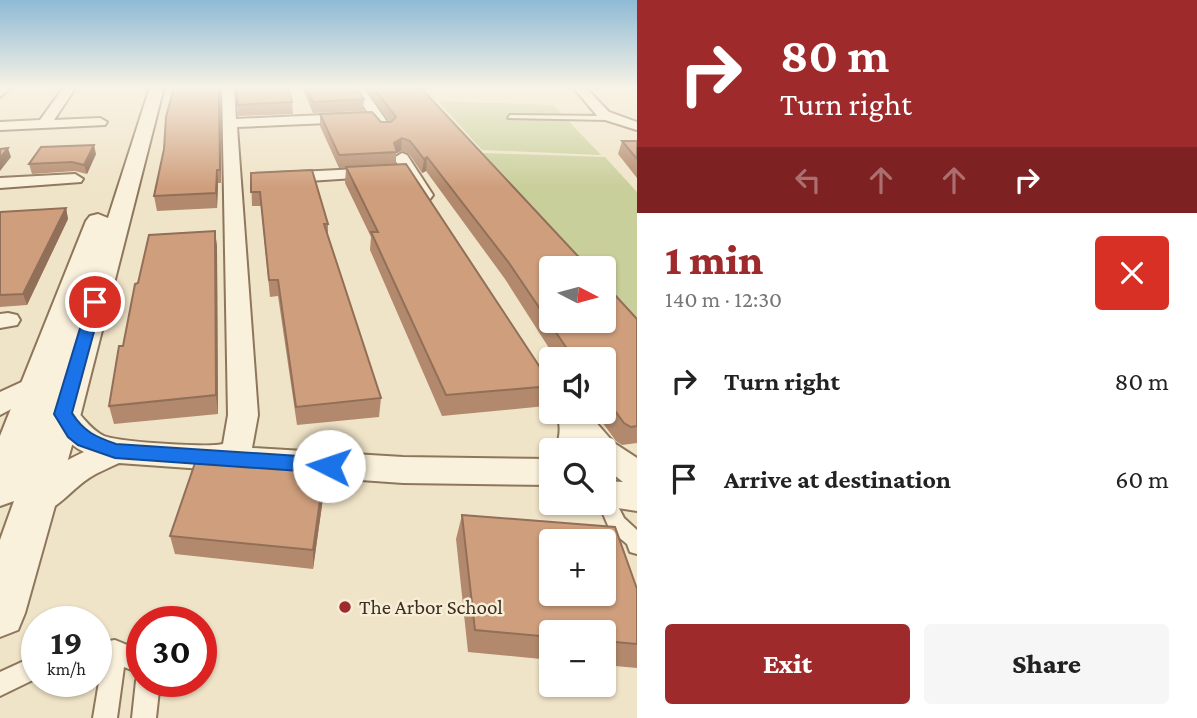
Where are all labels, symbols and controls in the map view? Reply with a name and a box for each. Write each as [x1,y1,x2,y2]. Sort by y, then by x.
icon: right [665,28,756,119]
text: 80 m [780,28,889,83]
text: Turn right [780,86,912,122]
icon: left [789,161,827,199]
icon: ahead [862,161,900,199]
icon: ahead [935,161,973,199]
icon: right [1008,161,1046,199]
text: 1 min [665,236,763,283]
button: close [1095,236,1169,310]
north arrow [539,256,616,332]
map controls [539,256,616,697]
pin [65,272,125,332]
icon: arrive [76,283,114,321]
text: 140 m · 12:30 [665,286,782,312]
button: sound [539,347,616,424]
icon: right [665,362,703,400]
text: Turn right [724,367,840,396]
text: 80 m [1115,367,1169,396]
position arrow [292,429,366,503]
button: search [539,438,616,515]
icon: arrive [665,460,703,498]
text: Arrive at destination [724,465,951,494]
text: 60 m [1115,465,1169,494]
button: + [539,529,616,606]
place label: The Arbor School [359,595,503,619]
marker: The Arbor School [337,599,353,615]
speed limit sign: 30 [126,606,217,697]
button: − [539,620,616,697]
text: 19 [50,623,83,662]
button: Exit [665,624,910,704]
button: Share [924,624,1169,704]
text: km/h [47,659,86,679]

